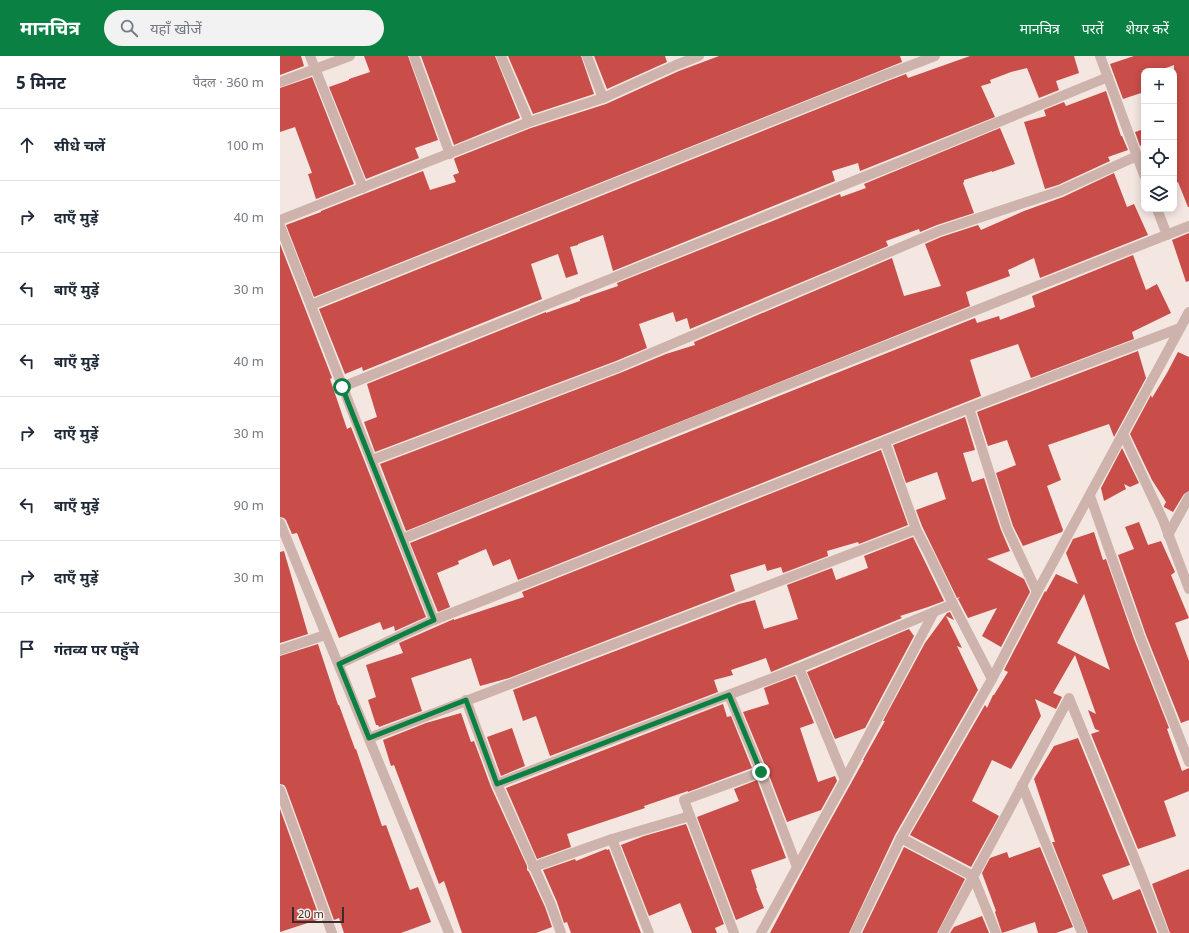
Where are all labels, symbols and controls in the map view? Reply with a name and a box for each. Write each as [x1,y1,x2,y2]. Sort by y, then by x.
search box [104,10,384,46]
text: मानचित्र [20,15,80,41]
icon: search [118,17,140,39]
text: यहाँ खोजें [150,18,202,38]
text: मानचित्र [1020,19,1060,38]
text: परतें [1082,19,1104,38]
text: शेयर करें [1126,19,1169,38]
map controls [1141,68,1177,212]
button: + [1141,68,1177,104]
text: 5 मिनट [16,71,66,94]
text: पैदल · 360 m [193,73,264,91]
button: − [1141,104,1177,140]
icon: ahead [16,134,38,156]
text: सीधे चलें [54,135,105,155]
text: 100 m [226,136,264,154]
button: locate [1141,140,1177,176]
button: layers [1141,176,1177,212]
icon: right [16,206,38,228]
text: दाएँ मुड़ें [54,207,98,227]
text: 40 m [234,208,264,226]
icon: left [16,278,38,300]
text: बाएँ मुड़ें [54,279,99,299]
text: 30 m [234,280,264,298]
icon: left [16,350,38,372]
text: बाएँ मुड़ें [54,351,99,371]
text: 40 m [234,352,264,370]
route start [333,378,351,396]
icon: right [16,422,38,444]
text: दाएँ मुड़ें [54,423,98,443]
text: 30 m [234,424,264,442]
icon: left [16,494,38,516]
text: बाएँ मुड़ें [54,495,99,515]
text: 90 m [234,496,264,514]
icon: right [16,566,38,588]
text: दाएँ मुड़ें [54,567,98,587]
text: 30 m [234,568,264,586]
icon: arrive [16,638,38,660]
text: गंतव्य पर पहुँचे [54,639,139,659]
route end [752,763,770,781]
scale bar [292,905,344,924]
text: 20 m [298,906,324,921]

